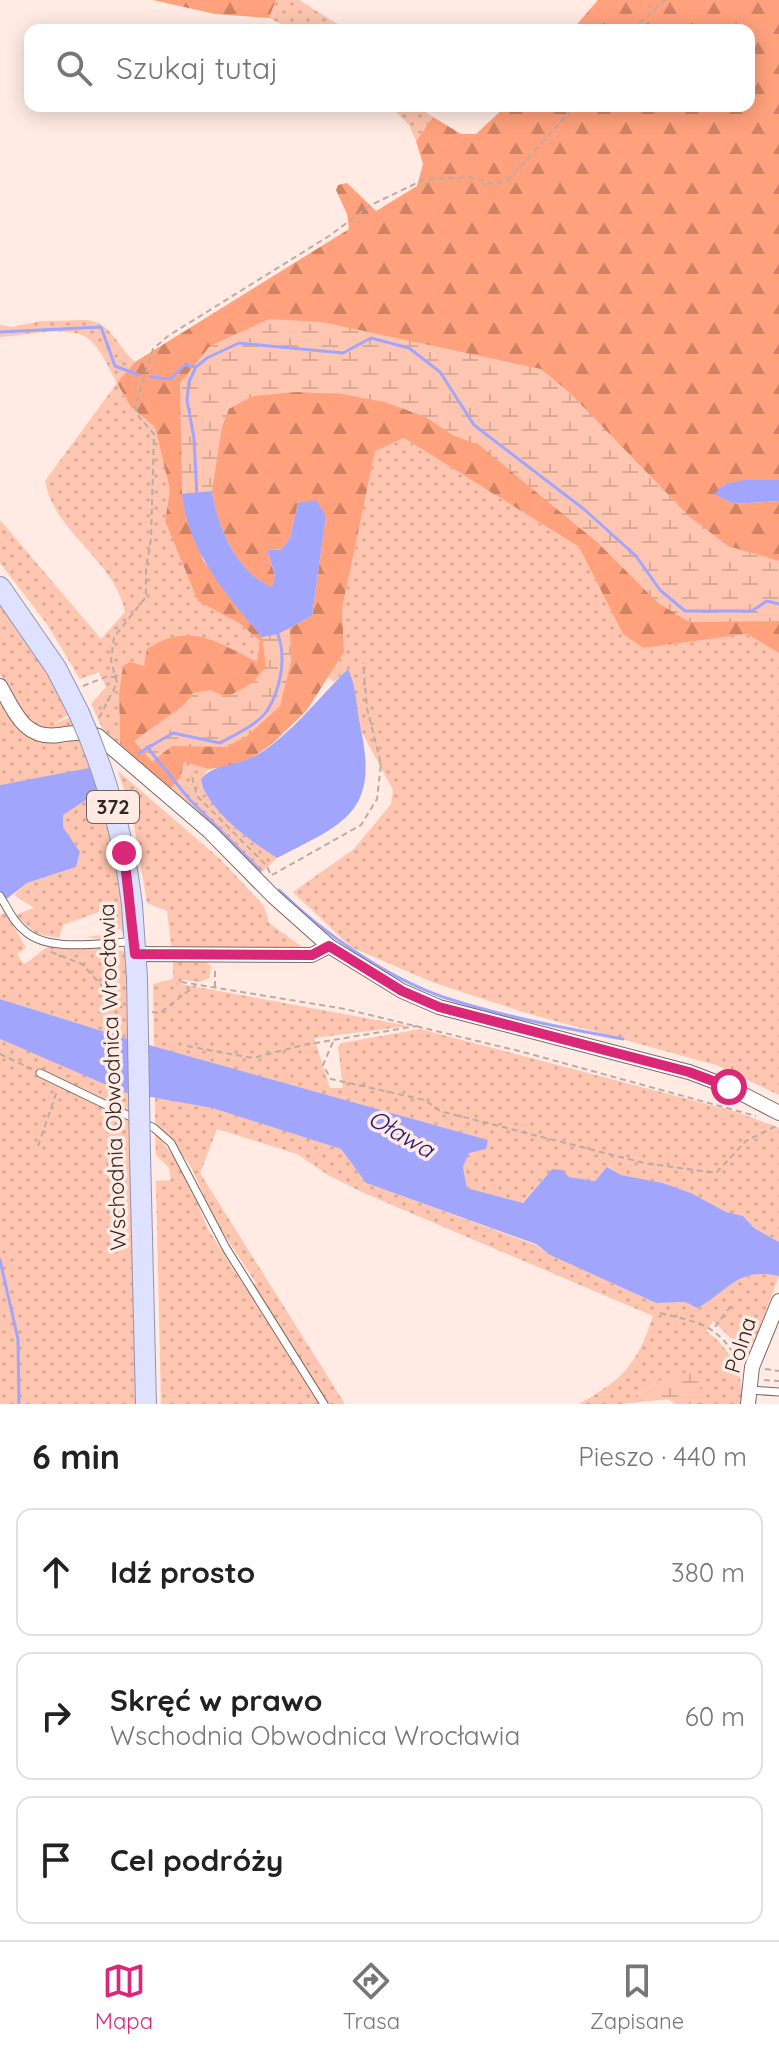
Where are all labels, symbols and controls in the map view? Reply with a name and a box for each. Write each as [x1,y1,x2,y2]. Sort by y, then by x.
search box [24,24,755,112]
icon: search [52,46,96,90]
text: Szukaj tutaj [116,49,278,87]
road number: 372 [87,791,139,823]
route end [106,835,142,871]
street label: Wschodnia Obwodnica Wrocławia [92,903,132,1251]
route start [711,1069,747,1105]
water label: Oława [363,1102,441,1165]
street label: Polna [718,1313,762,1377]
text: 6 min [32,1435,120,1478]
text: Pieszo · 440 m [578,1440,747,1473]
icon: ahead [34,1550,78,1594]
text: Idź prosto [110,1553,255,1591]
text: 380 m [671,1556,745,1589]
text: Skręć w prawo [110,1681,322,1719]
icon: right [34,1694,78,1738]
text: 60 m [685,1700,745,1733]
text: Wschodnia Obwodnica Wrocławia [110,1719,520,1752]
icon: arrive [34,1838,78,1882]
text: Cel podróży [110,1841,283,1879]
tab: Mapa [95,1959,153,2035]
tab: Trasa [343,1959,400,2035]
tab: Zapisane [590,1959,684,2035]

